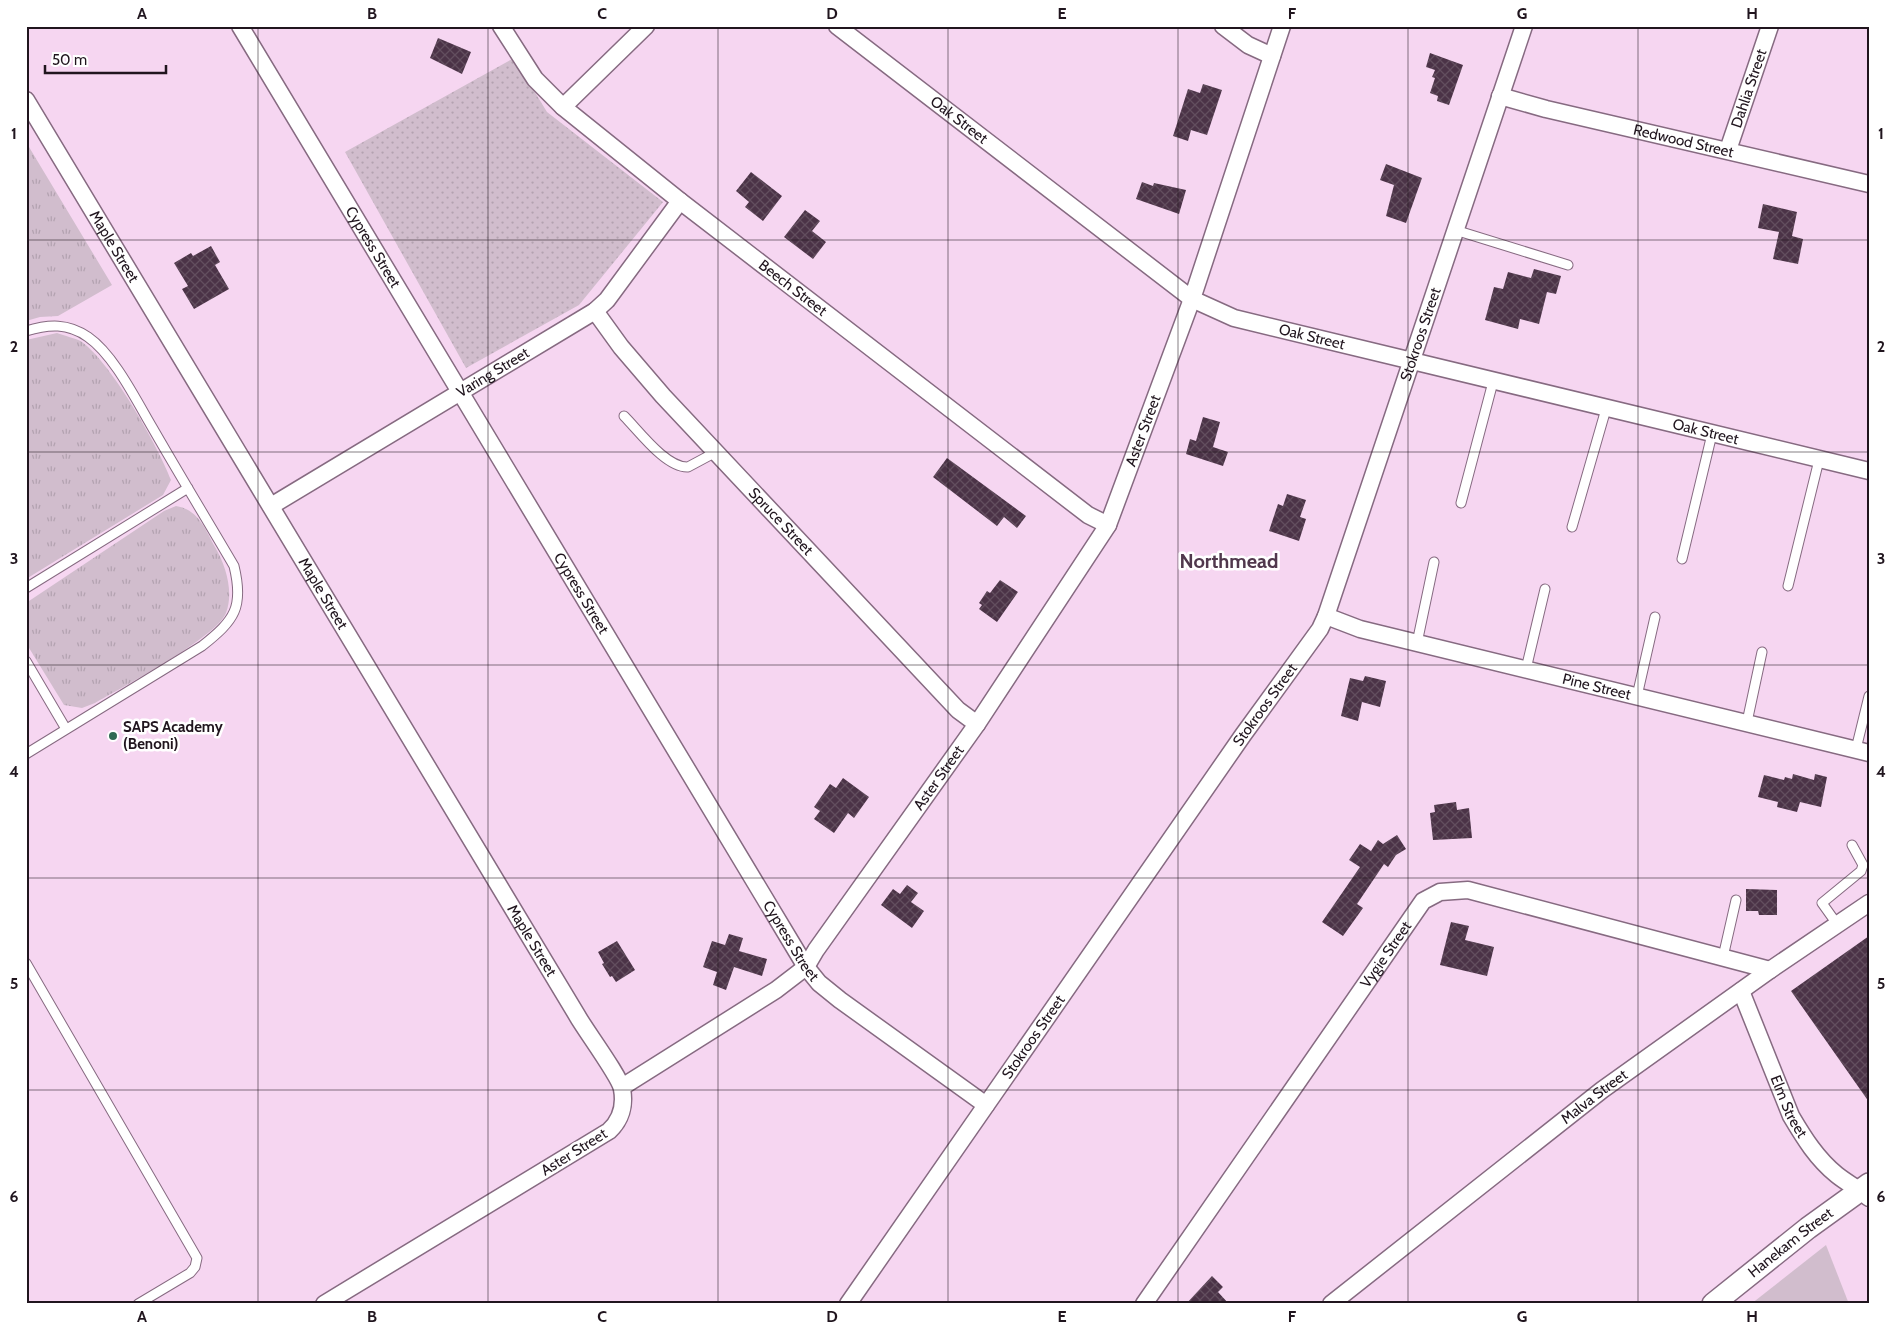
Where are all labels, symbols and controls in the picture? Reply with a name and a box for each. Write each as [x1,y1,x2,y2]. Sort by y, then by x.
text: A [137,4,147,23]
text: B [367,4,377,23]
text: C [597,4,607,23]
text: D [826,4,838,23]
text: E [1057,4,1067,23]
text: F [1288,4,1297,23]
text: G [1517,4,1527,23]
text: H [1746,4,1758,23]
scale bar [45,42,166,74]
street label: Dahlia Street [1727,47,1771,130]
text: 50 m [52,51,87,69]
street label: Oak Street [927,92,991,148]
street label: Redwood Street [1632,121,1735,161]
text: 1 [11,124,17,143]
text: 1 [1878,124,1884,143]
street label: Cypress Street [342,203,404,291]
street label: Maple Street [86,207,143,286]
street label: Beech Street [755,256,830,320]
street label: Stokroos Street [1396,285,1445,384]
street label: Oak Street [1277,320,1347,353]
text: 2 [10,337,18,356]
text: 2 [1877,337,1885,356]
street label: Varing Street [453,344,532,401]
street label: Aster Street [1122,392,1165,469]
street label: Oak Street [1671,415,1740,448]
street label: Spruce Street [745,484,817,559]
text: 3 [10,549,18,568]
street label: Cypress Street [550,549,613,637]
district label: Northmead [1180,549,1278,573]
text: 3 [1877,549,1885,568]
street label: Maple Street [295,554,352,633]
street label: Stokroos Street [1229,660,1301,750]
street label: Pine Street [1561,670,1633,704]
place label: SAPS Academy (Benoni) [123,718,224,753]
marker: SAPS Academy (Benoni) [107,730,119,742]
street label: Aster Street [910,742,968,813]
text: 4 [9,762,19,781]
text: 4 [1876,762,1886,781]
street label: Cypress Street [759,897,823,985]
street label: Maple Street [503,901,560,980]
street label: Vygie Street [1357,918,1415,991]
text: 5 [10,974,18,993]
text: 5 [1877,974,1885,993]
street label: Stokroos Street [998,992,1069,1082]
street label: Malva Street [1557,1066,1631,1128]
street label: Elm Street [1767,1073,1811,1141]
street label: Aster Street [538,1125,610,1179]
text: 6 [10,1187,19,1206]
text: 6 [1877,1187,1886,1206]
street label: Hanekam Street [1745,1204,1837,1281]
text: A [137,1307,147,1326]
text: B [367,1307,377,1326]
text: C [597,1307,607,1326]
text: D [826,1307,838,1326]
text: E [1057,1307,1067,1326]
text: F [1288,1307,1297,1326]
text: G [1517,1307,1527,1326]
text: H [1746,1307,1758,1326]

